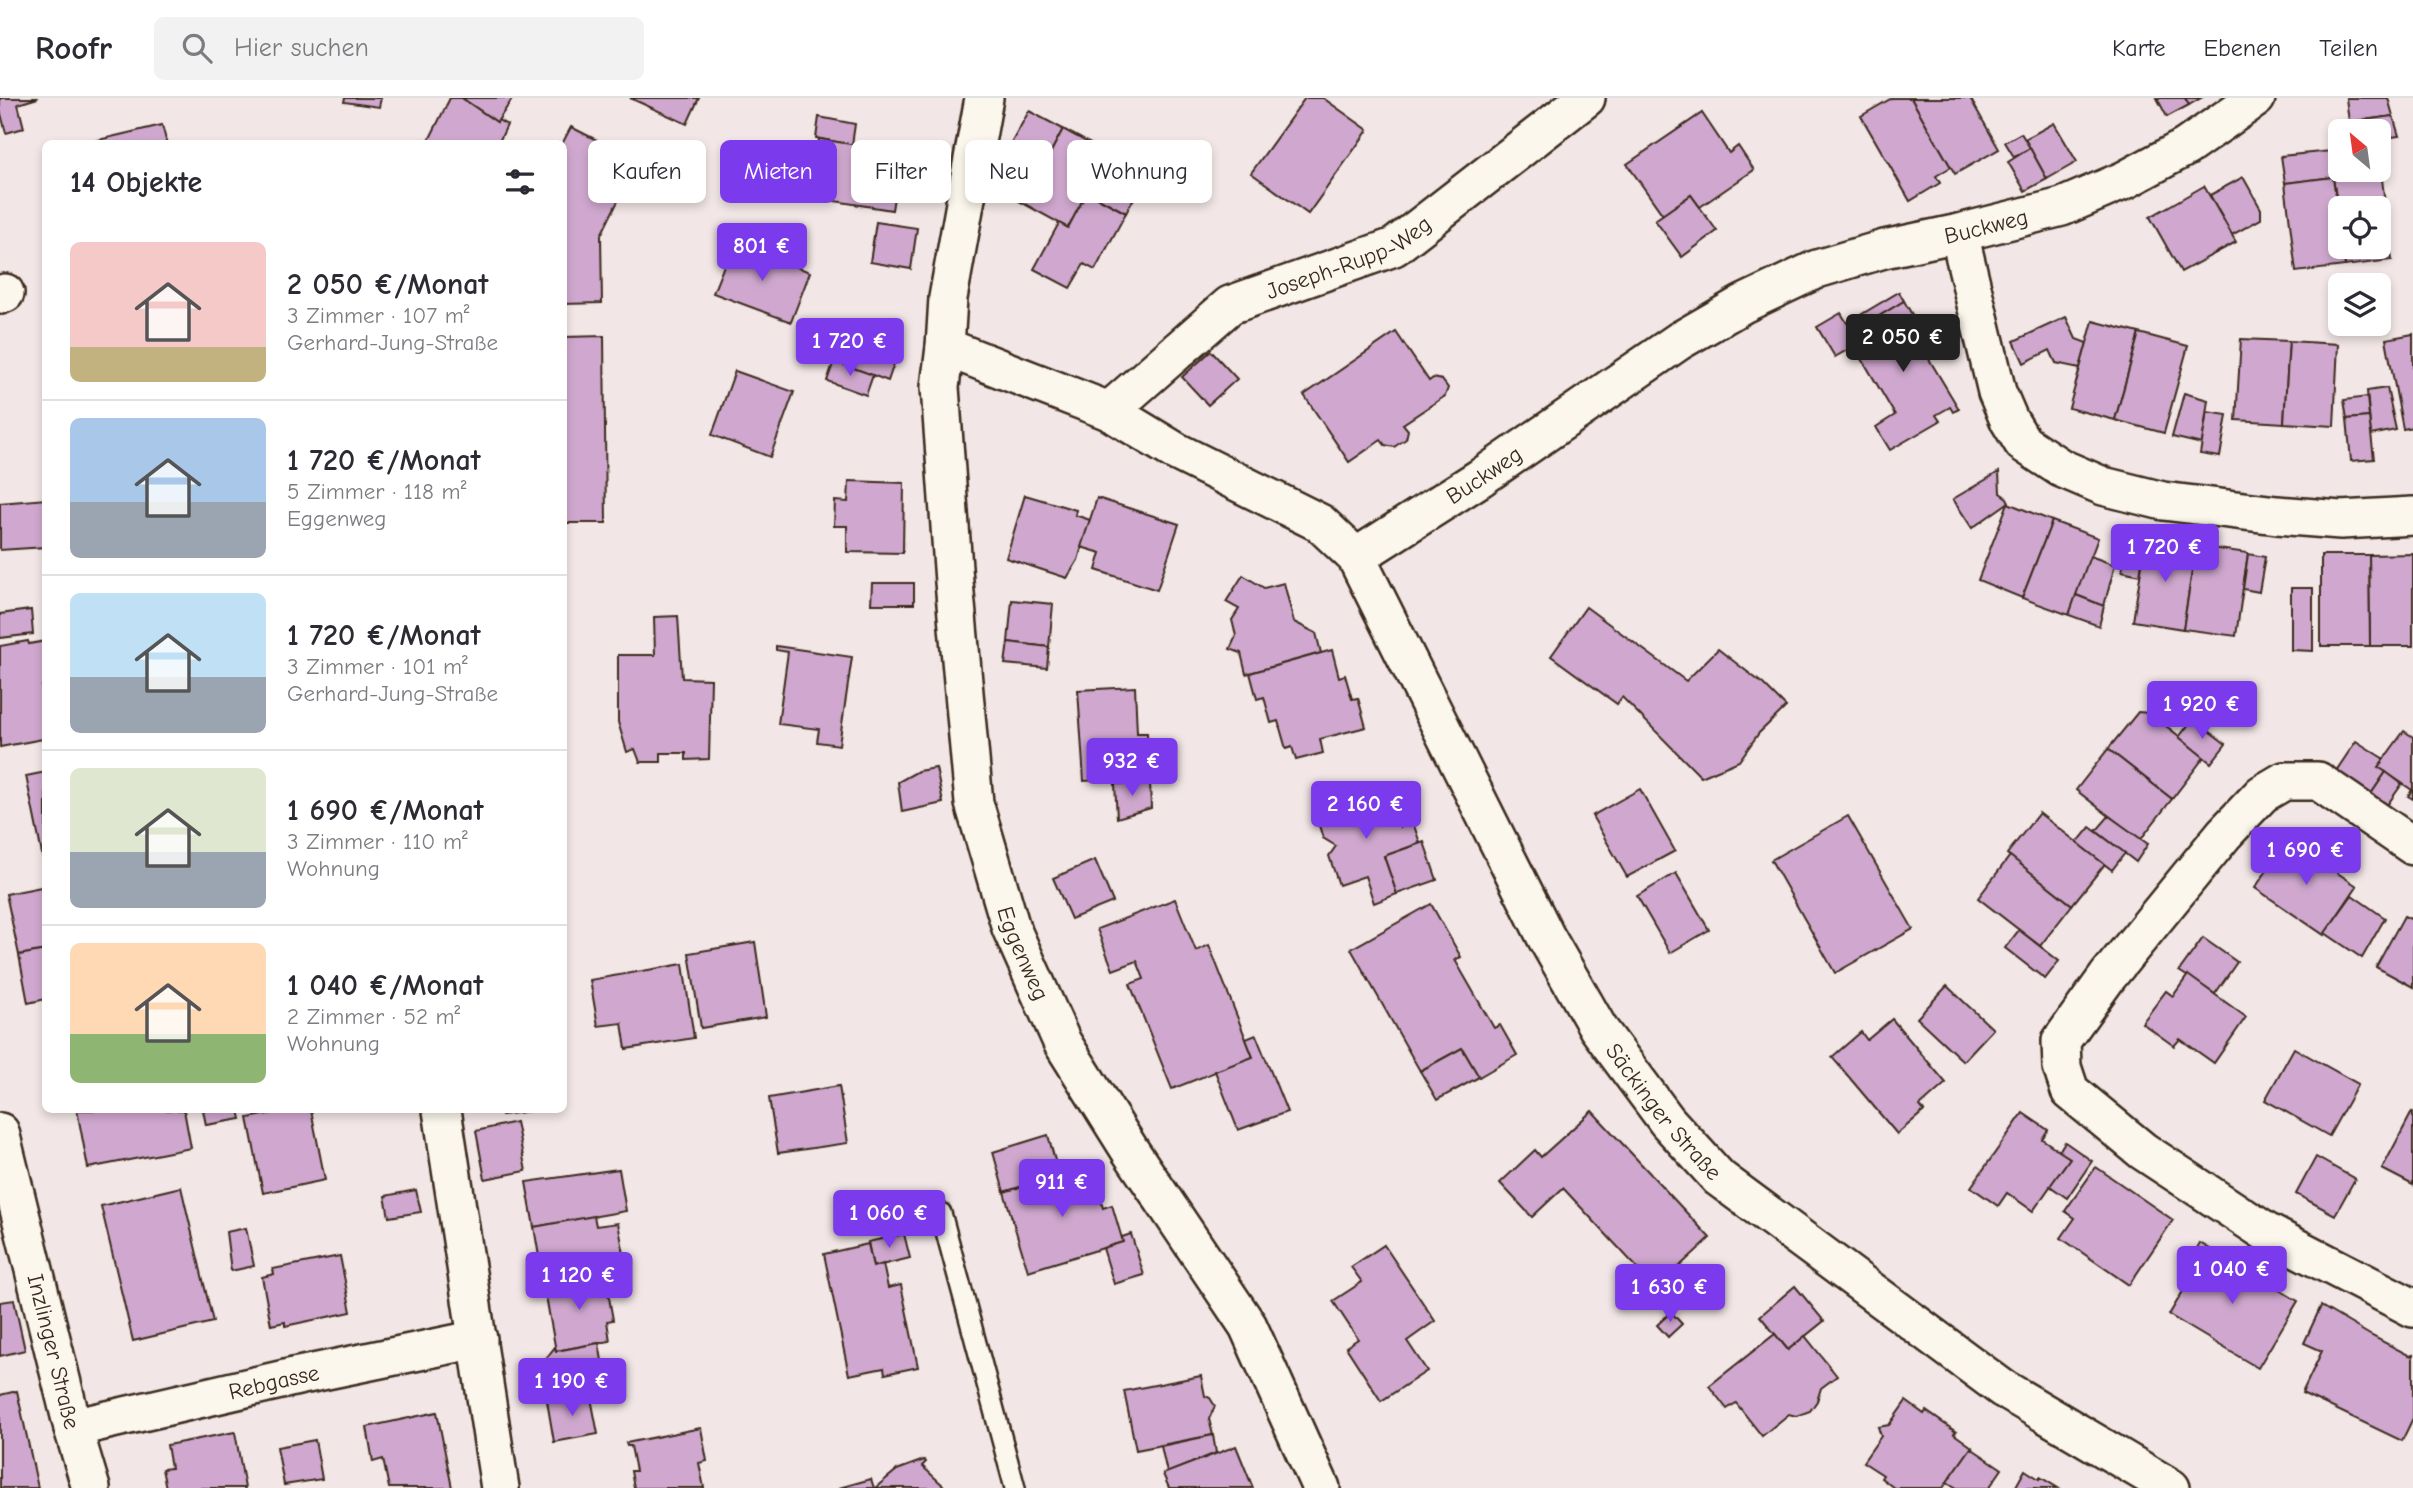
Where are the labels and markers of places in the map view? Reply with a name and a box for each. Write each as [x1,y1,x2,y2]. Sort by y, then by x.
pin: 801 € [713,223,811,283]
pin: 2 050 € [1838,314,1968,374]
pin: 1 720 € [785,318,915,378]
pin: 1 720 € [2100,524,2230,584]
pin: 1 920 € [2137,682,2267,741]
pin: 932 € [1083,738,1181,798]
pin: 2 160 € [1301,782,1431,841]
pin: 1 690 € [2241,828,2371,887]
pin: 911 € [1013,1160,1111,1219]
pin: 1 060 € [824,1190,954,1250]
pin: 1 040 € [2167,1246,2297,1306]
pin: 1 120 € [514,1252,644,1312]
pin: 1 630 € [1605,1264,1735,1324]
pin: 1 190 € [507,1358,637,1418]

